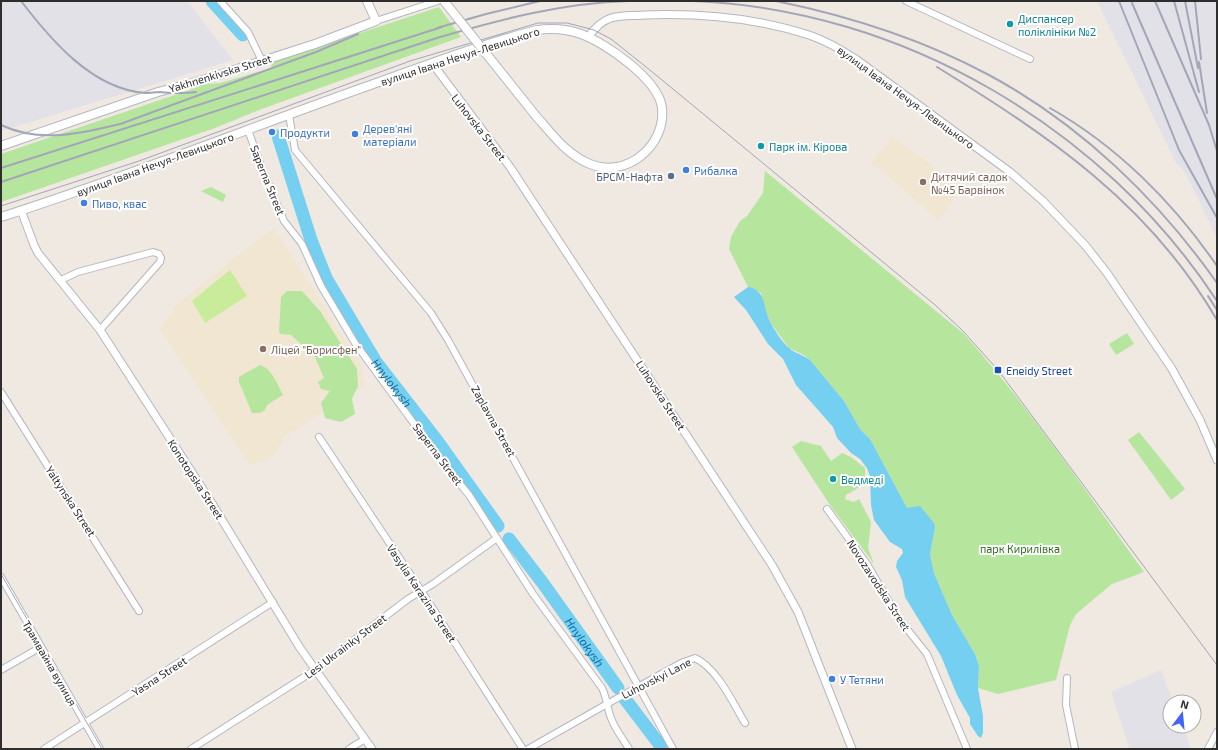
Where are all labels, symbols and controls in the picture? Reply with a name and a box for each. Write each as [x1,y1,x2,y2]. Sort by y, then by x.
place label: Диспансер поліклініки №2 [1018,12,1096,38]
marker: Диспансер поліклініки №2 [1005,19,1015,29]
street label: вулиця Івана Нечуя-Левицького [379,24,541,89]
street label: вулиця Івана Нечуя-Левицького [834,43,977,152]
street label: Yakhnenkivska Street [167,51,273,95]
street label: Luhovska Street [449,91,509,163]
place label: Дерев'янi матерiали [363,122,416,148]
place label: Продукти [280,126,330,140]
marker: Продукти [267,127,277,137]
street label: вулиця Івана Нечуя-Левицького [75,129,236,199]
marker: Дерев'янi матерiали [350,129,360,139]
place label: Парк ім. Кірова [769,140,847,153]
marker: Парк ім. Кірова [756,141,766,151]
street label: Saperna Street [248,143,288,217]
place label: Рибалка [694,164,737,177]
marker: Рибалка [681,165,691,175]
place label: БРСМ-Нафта [596,170,663,183]
place label: Дитячий садок №45 Барвінок [931,170,1008,196]
marker: БРСМ-Нафта [666,171,676,181]
marker: Дитячий садок №45 Барвінок [918,177,928,187]
place label: Пиво, квас [92,197,147,210]
marker: Пиво, квас [79,198,89,208]
place label: Ліцей "Борисфен" [271,343,361,356]
marker: Ліцей "Борисфен" [258,344,268,354]
water label: Hnylokysh [369,356,415,410]
street label: Luhovska Street [634,358,688,432]
place label: Eneidy Street [1006,364,1072,377]
marker: Eneidy Street [993,365,1003,375]
street label: Zaplavna Street [469,383,519,459]
street label: Saperna Street [410,420,466,488]
street label: Konotopska Street [165,437,227,521]
street label: Yaltynska Street [43,463,99,539]
place label: Ведмеді [841,473,883,486]
marker: Ведмеді [828,474,838,484]
street label: Novozavodska Street [845,537,913,633]
street label: Vasylia Karazina Street [384,542,460,644]
park label: парк Кирилівка [980,542,1060,555]
street label: Lesi Ukrainky Street [302,611,388,681]
water label: Hnylokysh [563,615,607,669]
street label: Трамвайна вулиця [19,618,80,708]
street label: Yasna Street [129,653,189,699]
street label: Luhovskyi Lane [619,655,693,701]
place label: У Тетяни [840,673,884,686]
marker: У Тетяни [827,674,837,684]
north arrow [1162,694,1202,734]
text: N [1179,697,1191,711]

